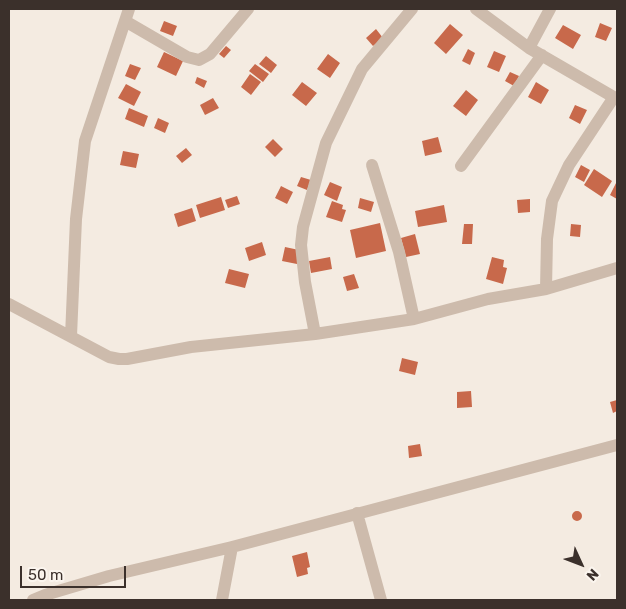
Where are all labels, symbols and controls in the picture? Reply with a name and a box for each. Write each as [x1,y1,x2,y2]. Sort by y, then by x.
north arrow [556,539,606,589]
scale bar [22,556,129,588]
text: N [583,565,602,584]
text: 50 m [28,566,63,584]

